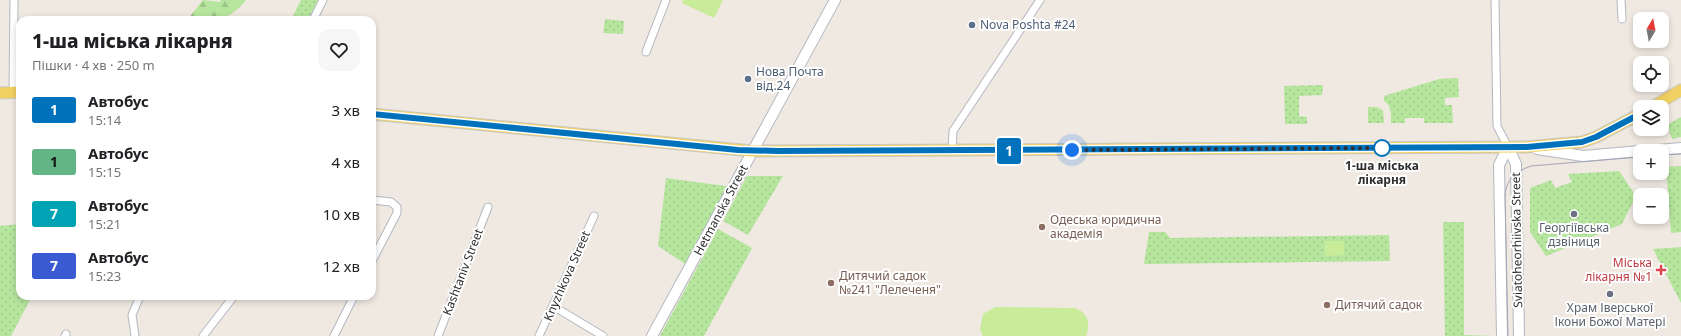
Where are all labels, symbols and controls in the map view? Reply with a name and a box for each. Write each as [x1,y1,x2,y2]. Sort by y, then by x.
north arrow [1633,12,1669,48]
map controls [1633,12,1669,224]
place label: Nova Poshta #24 [980,16,1076,33]
marker: Nova Poshta #24 [967,20,977,30]
text: 1-ша міська лікарня [32,28,233,54]
button: heart [318,29,360,71]
text: Пішки · 4 хв · 250 m [32,56,155,74]
button: locate [1633,56,1669,92]
place label: Нова Почта від.24 [756,63,824,94]
marker: Нова Почта від.24 [743,74,753,84]
text: Автобус [88,91,149,111]
text: 1 [50,100,58,119]
text: 3 хв [331,100,360,120]
button: layers [1633,100,1669,136]
text: 15:14 [88,111,121,129]
line badge: 1 [996,138,1022,164]
marker: 1-ша міська лікарня [1373,139,1391,157]
your location [1062,140,1082,160]
text: 1 [1005,141,1013,160]
text: Автобус [88,143,149,163]
button: + [1633,144,1669,180]
text: 1 [50,152,58,171]
text: 4 хв [331,152,360,172]
place label: 1-ша міська лікарня [1345,157,1419,188]
street label: Hetmanska Street [689,161,752,258]
text: 15:15 [88,163,121,181]
street label: Sviatoheorhiivska Street [1507,171,1526,308]
button: − [1633,188,1669,224]
text: Автобус [88,195,149,215]
text: 7 [50,204,58,223]
text: 10 хв [323,204,360,224]
marker: Георгіївська дзвіниця [1569,209,1579,219]
place label: Одеська юридична академія [1050,211,1161,242]
text: 15:21 [88,215,121,233]
place label: Георгіївська дзвіниця [1539,219,1609,250]
marker: Одеська юридична академія [1037,222,1047,232]
street label: Kashtaniv Street [438,225,487,318]
street label: Knyzhkova Street [539,227,594,324]
text: Автобус [88,247,149,267]
place label: Міська лікарня №1 [1585,254,1652,285]
text: 7 [50,256,58,275]
text: 12 хв [323,256,360,276]
marker: Міська лікарня №1 [1655,264,1667,276]
text: 15:23 [88,267,121,285]
place label: Дитячий садок №241 "Лелеченя" [839,267,941,298]
marker: Дитячий садок №241 "Лелеченя" [826,278,836,288]
marker: Храм Іверської Ікони Божої Матері [1605,289,1615,299]
place label: Дитячий садок [1335,296,1423,313]
place label: Храм Іверської Ікони Божої Матері [1555,299,1665,330]
marker: Дитячий садок [1322,300,1332,310]

